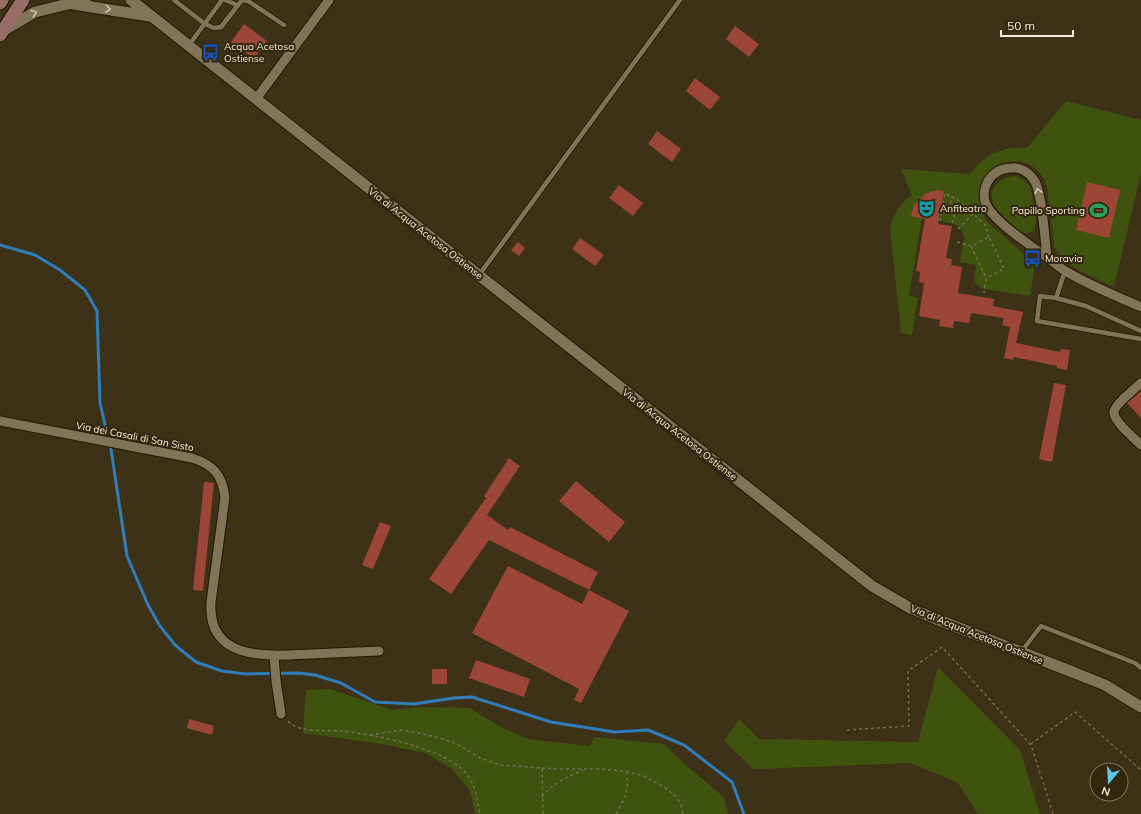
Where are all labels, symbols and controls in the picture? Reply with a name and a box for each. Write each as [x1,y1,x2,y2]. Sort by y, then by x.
one-way arrow [104,4,111,13]
one-way arrow [31,9,38,17]
scale bar [1001,12,1073,38]
text: 50 m [1007,18,1035,33]
place label: Acqua Acetosa Ostiense [224,40,294,65]
bus stop icon: Acqua Acetosa Ostiense [201,42,221,62]
street label: Via di Acqua Acetosa Ostiense [366,185,486,282]
one-way arrow [1034,187,1042,194]
theatre icon: Anfiteatro [917,198,937,218]
sports icon: Papillo Sporting [1088,200,1108,220]
place label: Anfiteatro [940,202,987,215]
place label: Papillo Sporting [1012,204,1085,217]
bus stop icon: Moravia [1022,248,1042,268]
place label: Moravia [1045,252,1083,265]
street label: Via di Acqua Acetosa Ostiense [620,386,740,483]
street label: Via dei Casali di San Sisto [75,419,195,454]
street label: Via di Acqua Acetosa Ostiense [909,602,1045,667]
north arrow [1089,762,1129,802]
text: N [1100,784,1112,799]

